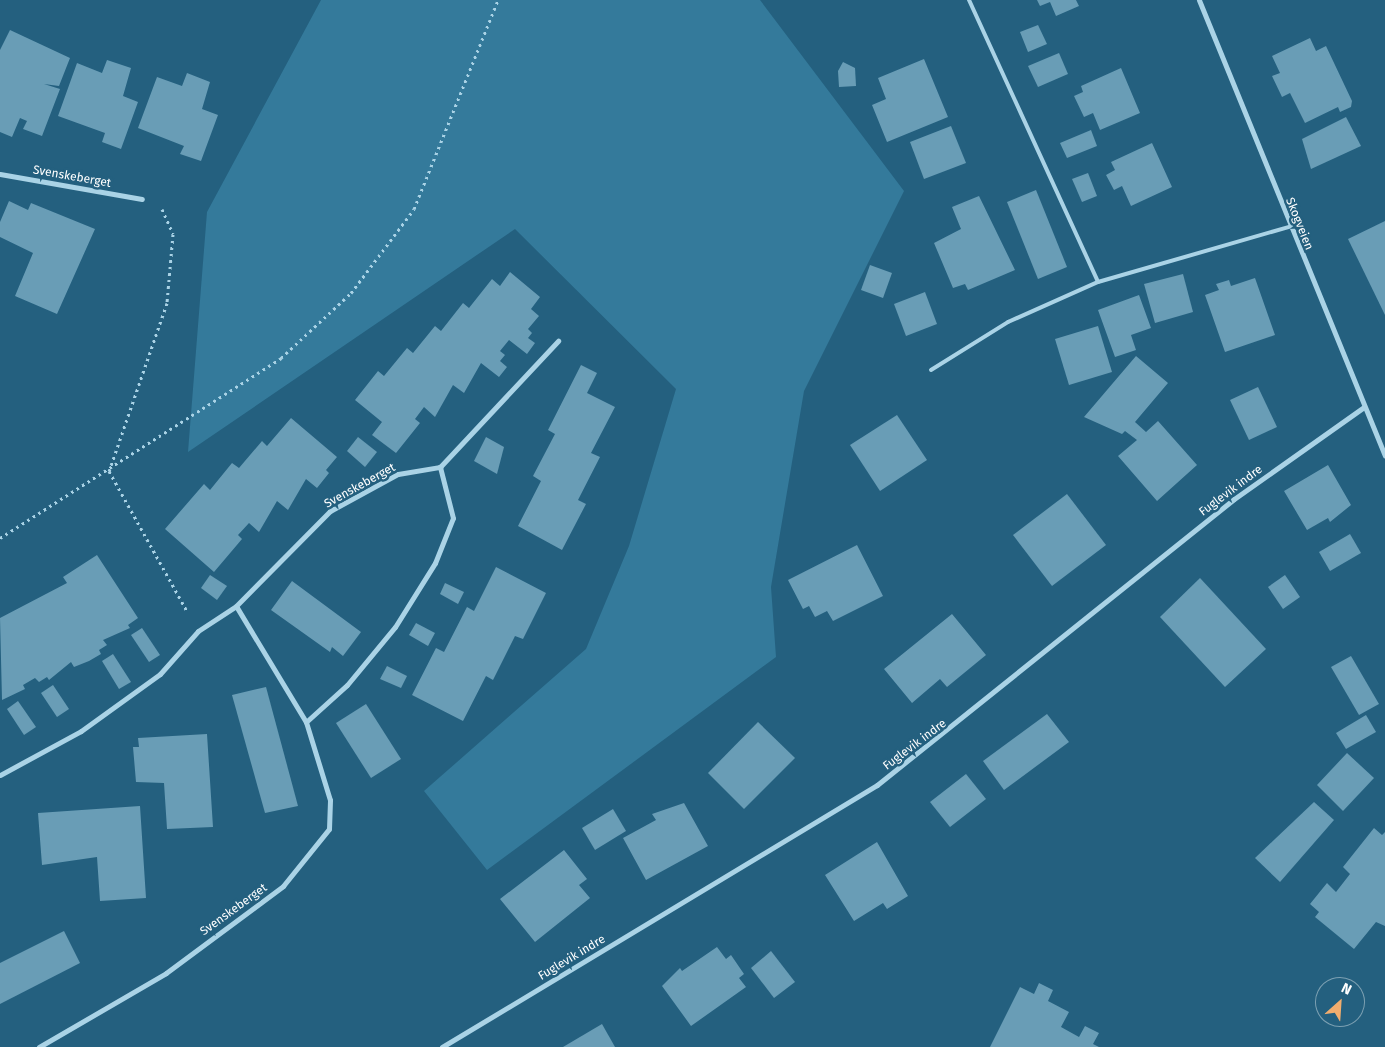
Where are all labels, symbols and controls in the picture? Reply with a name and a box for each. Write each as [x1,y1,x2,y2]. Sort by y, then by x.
street label: Svenskeberget [32,163,112,191]
street label: Skogveien [1282,196,1316,252]
street label: Svenskeberget [322,461,398,511]
street label: Fuglevik indre [1196,462,1266,520]
street label: Fuglevik indre [880,716,950,774]
street label: Svenskeberget [198,881,270,939]
street label: Fuglevik indre [536,932,608,984]
north arrow [1315,977,1365,1027]
text: N [1338,979,1354,999]

